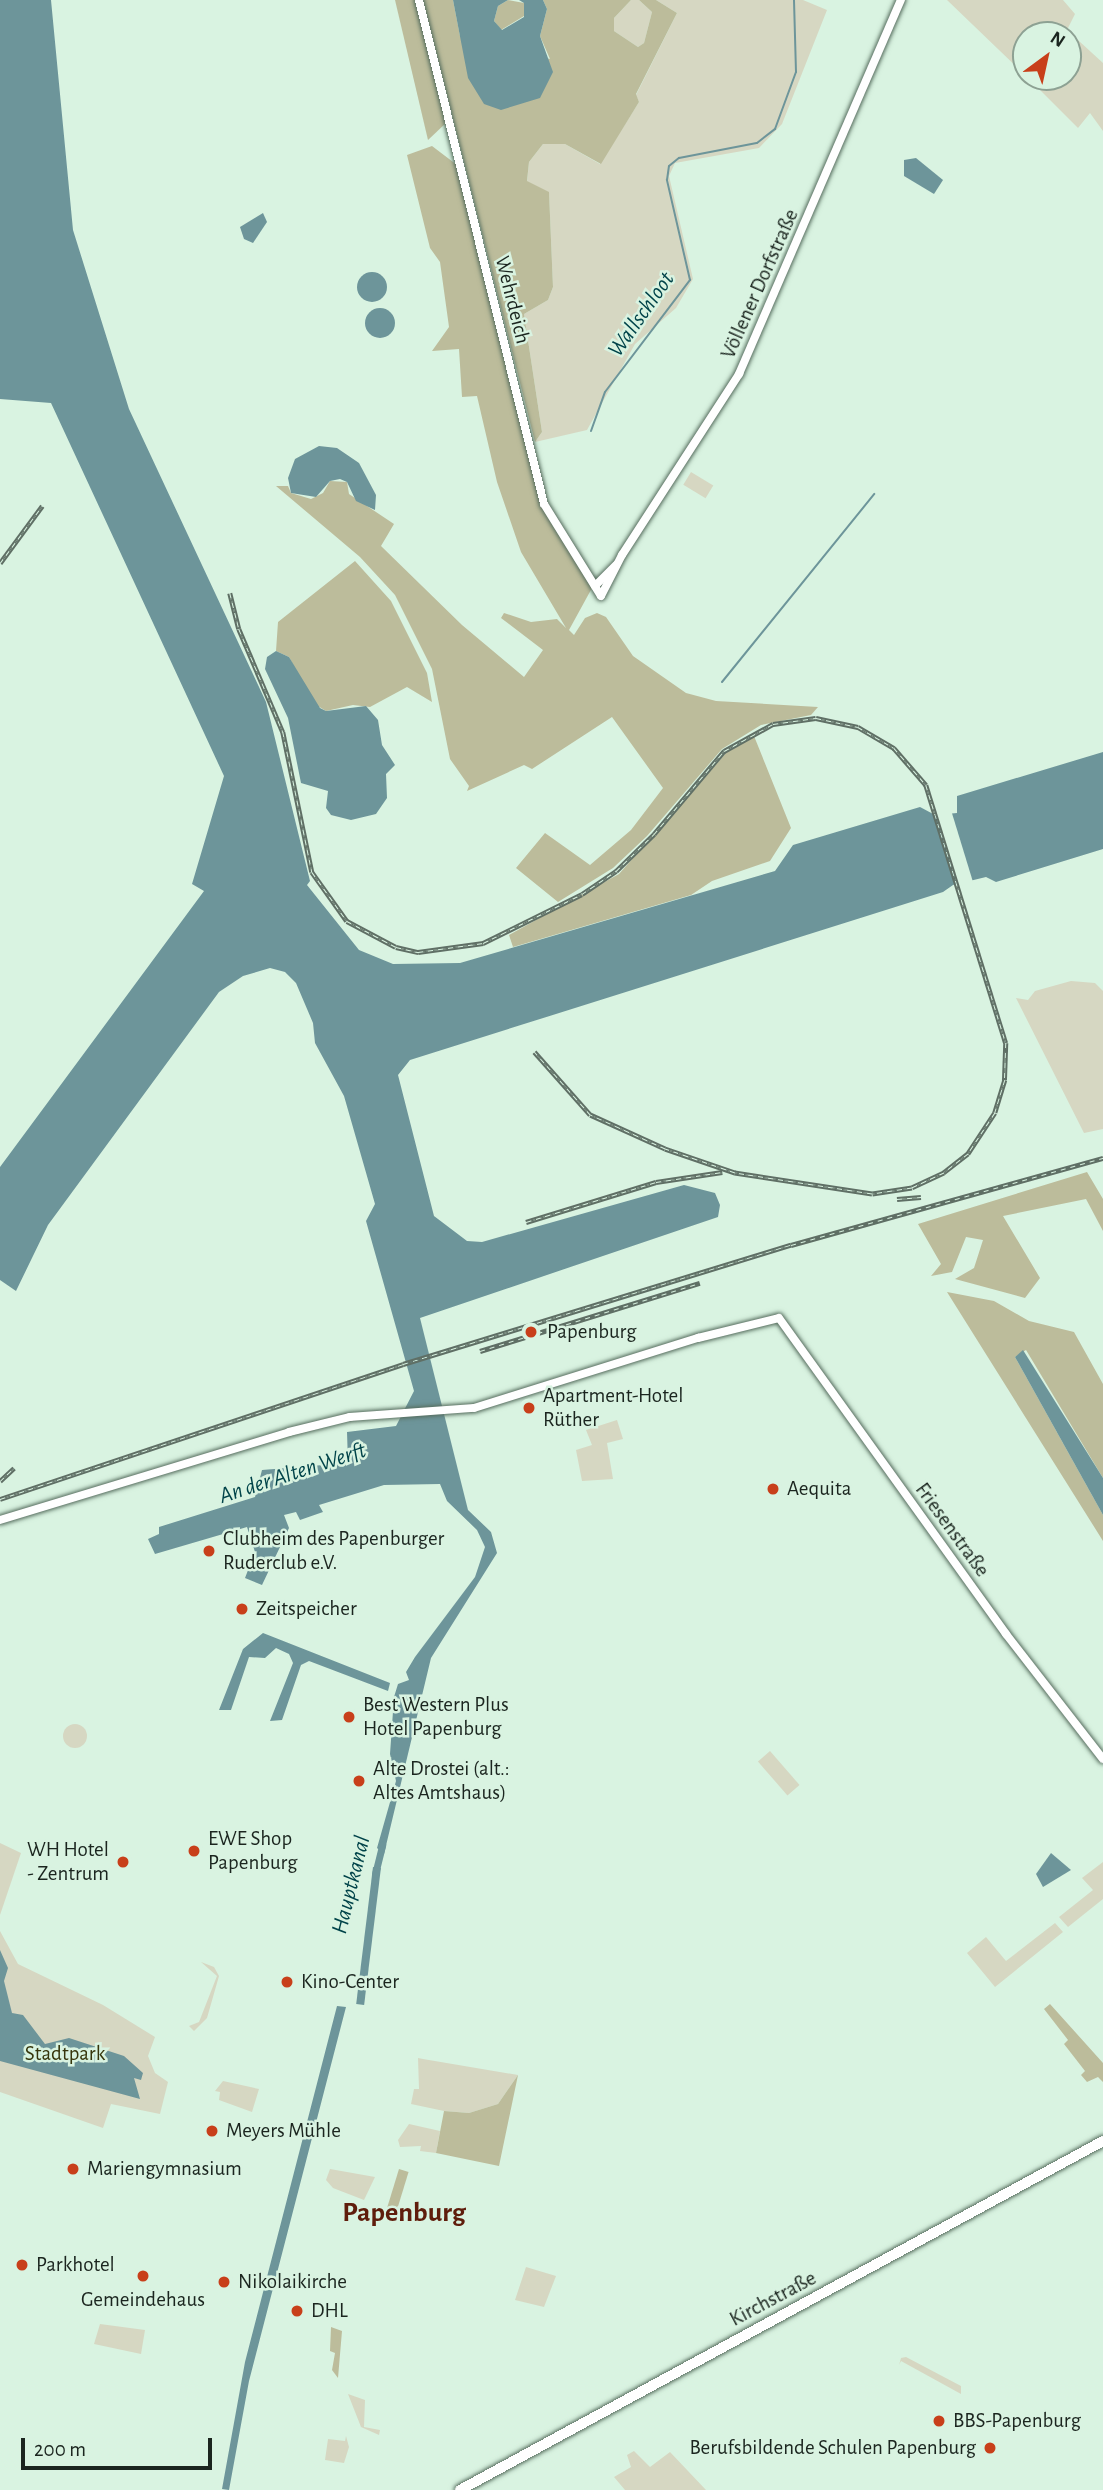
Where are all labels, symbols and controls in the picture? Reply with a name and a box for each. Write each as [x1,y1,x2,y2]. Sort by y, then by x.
north arrow [1012,21,1082,91]
text: N [1047,28,1068,51]
street label: Völlener Dorfstraße [716,205,804,363]
street label: Wehrdeich [489,253,535,347]
water label: Wallschloot [603,267,681,363]
place label: Papenburg [547,1319,637,1345]
marker: Papenburg [521,1322,541,1342]
place label: Apartment-Hotel Rüther [543,1383,683,1433]
marker: Apartment-Hotel Rüther [521,1400,537,1416]
water label: An der Alten Werft [216,1437,370,1511]
place label: Aequita [787,1476,851,1502]
street label: Friesenstraße [909,1478,995,1582]
marker: Aequita [765,1481,781,1497]
place label: Clubheim des Papenburger Ruderclub e.V. [223,1526,444,1576]
marker: Clubheim des Papenburger Ruderclub e.V. [201,1543,217,1559]
place label: Zeitspeicher [256,1596,357,1622]
marker: Zeitspeicher [234,1601,250,1617]
place label: Best Western Plus Hotel Papenburg [363,1692,509,1742]
marker: Best Western Plus Hotel Papenburg [341,1709,357,1725]
place label: Alte Drostei (alt.: Altes Amtshaus) [373,1756,510,1806]
marker: Alte Drostei (alt.: Altes Amtshaus) [351,1773,367,1789]
place label: EWE Shop Papenburg [208,1826,298,1876]
water label: Hauptkanal [326,1833,378,1937]
place label: WH Hotel - Zentrum [27,1837,109,1887]
marker: EWE Shop Papenburg [186,1843,202,1859]
marker: WH Hotel - Zentrum [115,1854,131,1870]
place label: Kino-Center [301,1969,399,1995]
marker: Kino-Center [279,1974,295,1990]
park label: Stadtpark [25,2041,105,2067]
place label: Meyers Mühle [226,2118,341,2144]
marker: Meyers Mühle [204,2123,220,2139]
place label: Mariengymnasium [87,2156,242,2182]
marker: Mariengymnasium [65,2161,81,2177]
district label: Papenburg [342,2196,466,2230]
place label: Parkhotel [36,2252,115,2278]
marker: Parkhotel [14,2257,30,2273]
street label: Kirchstraße [725,2266,821,2332]
marker: Gemeindehaus [135,2268,151,2284]
place label: Nikolaikirche [238,2269,347,2295]
marker: Nikolaikirche [216,2274,232,2290]
place label: Gemeindehaus [81,2287,205,2313]
place label: DHL [311,2298,348,2324]
marker: DHL [289,2303,305,2319]
place label: BBS-Papenburg [953,2408,1081,2434]
marker: BBS-Papenburg [931,2413,947,2429]
scale bar [24,2424,215,2468]
place label: Berufsbildende Schulen Papenburg [689,2435,976,2461]
text: 200 m [34,2439,86,2460]
marker: Berufsbildende Schulen Papenburg [982,2440,998,2456]

